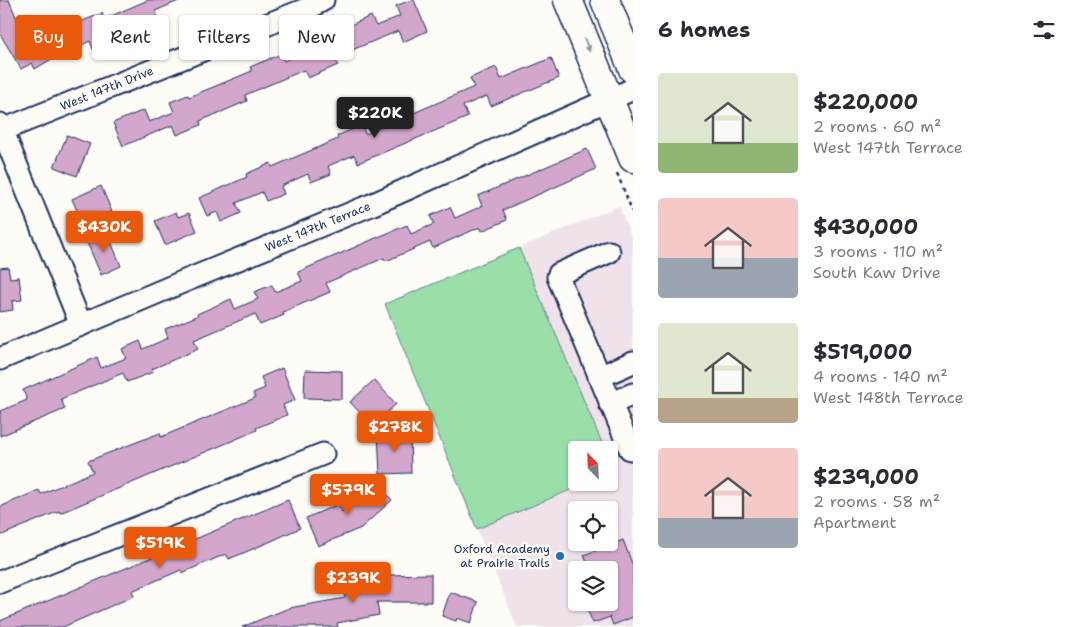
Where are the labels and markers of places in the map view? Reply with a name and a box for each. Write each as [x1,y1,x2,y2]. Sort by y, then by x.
pin: $220K [340,96,410,139]
pin: $430K [69,210,139,253]
pin: $278K [360,410,430,453]
pin: $579K [313,474,383,516]
pin: $519K [125,526,195,569]
place label: Oxford Academy at Prairie Trails [454,541,550,571]
marker: Oxford Academy at Prairie Trails [554,550,566,562]
pin: $239K [318,562,388,604]

